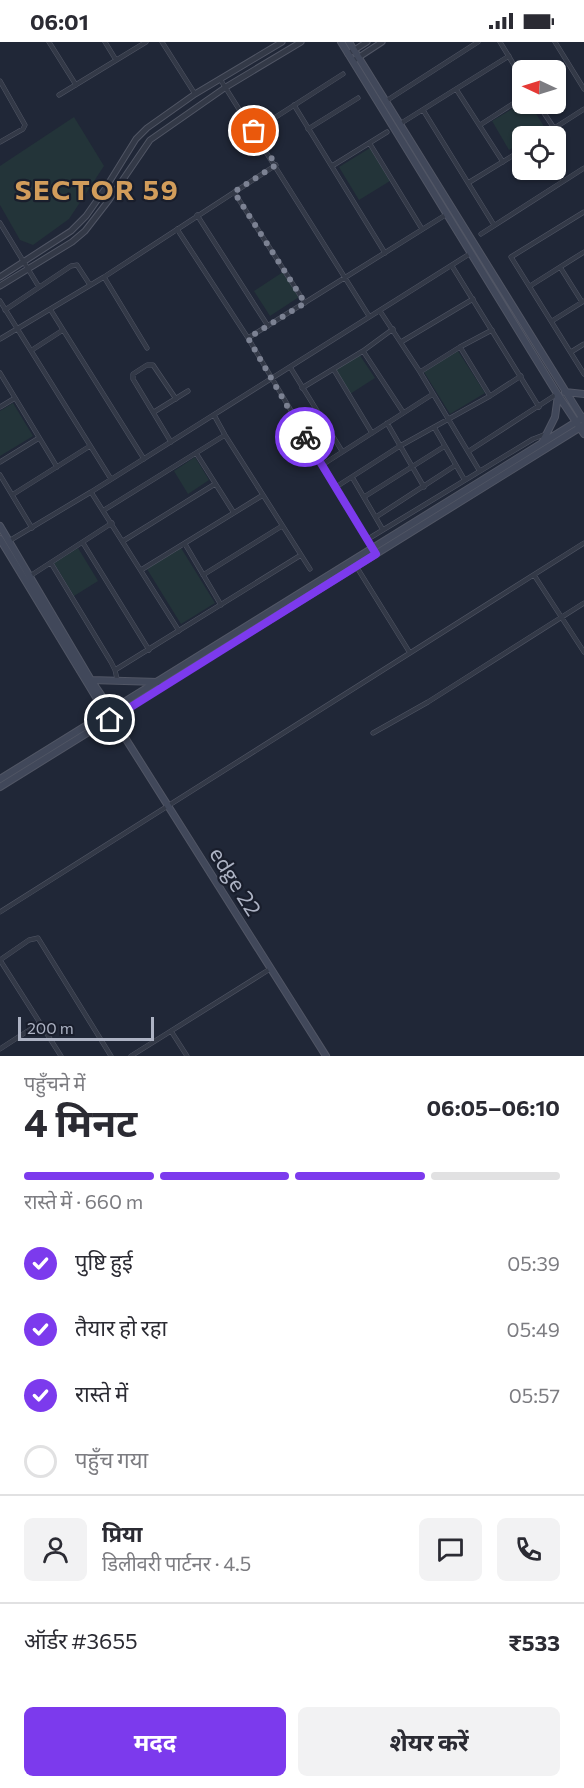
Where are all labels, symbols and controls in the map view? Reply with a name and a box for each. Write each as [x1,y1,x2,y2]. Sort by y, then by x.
text: 06:01 [30,8,89,35]
north arrow [512,60,566,114]
map controls [512,60,566,180]
pin [228,105,279,156]
icon: bag [237,114,270,147]
button: locate [512,126,566,180]
district label: SECTOR 59 [15,172,179,206]
courier [275,407,335,467]
icon: bike [289,421,322,454]
pin [84,694,135,745]
icon: home [93,703,126,736]
street label: edge 22 [204,842,268,920]
scale bar [18,1014,154,1042]
text: 200 m [27,1018,74,1037]
text: पहुँचने में [24,1071,86,1095]
text: 06:05–06:10 [426,1094,560,1121]
text: 4 मिनट [24,1097,137,1145]
text: रास्ते में · 660 m [24,1189,143,1213]
icon: check [24,1247,57,1280]
text: पुष्टि हुई [75,1248,133,1275]
text: 05:39 [507,1251,560,1275]
icon: check [24,1313,57,1346]
text: तैयार हो रहा [75,1314,167,1341]
text: 05:49 [507,1317,560,1341]
icon: check [24,1379,57,1412]
text: रास्ते में [75,1380,128,1407]
text: 05:57 [509,1383,560,1407]
text: पहुँच गया [75,1446,148,1473]
button: person [24,1518,87,1581]
button: chat [419,1518,482,1581]
button: phone [497,1518,560,1581]
text: प्रिया [102,1520,142,1547]
text: डिलीवरी पार्टनर · 4.5 [102,1551,251,1575]
text: ऑर्डर #3655 [24,1627,138,1654]
text: ₹533 [508,1629,560,1656]
button: मदद [24,1707,286,1776]
button: शेयर करें [298,1707,560,1776]

